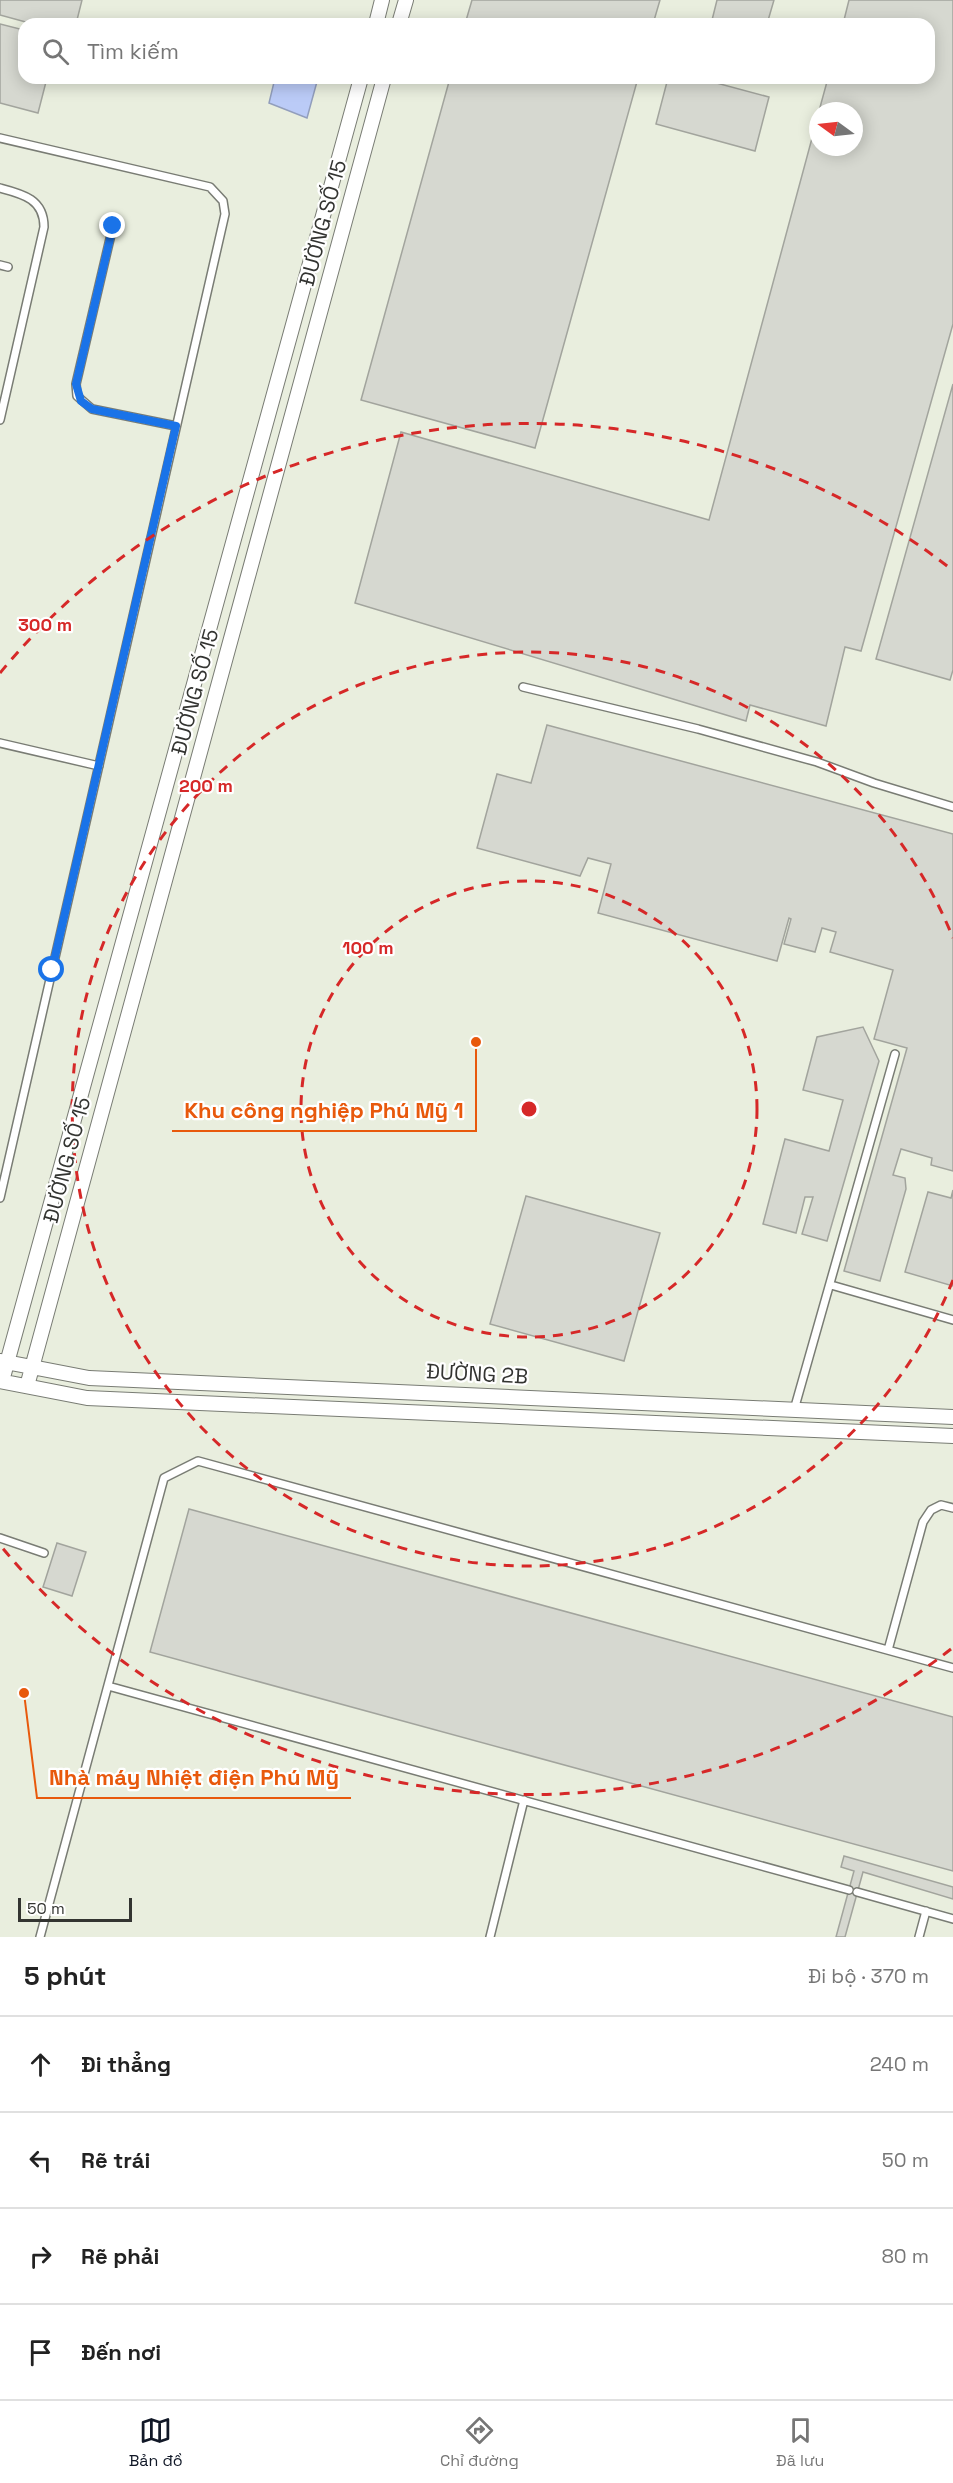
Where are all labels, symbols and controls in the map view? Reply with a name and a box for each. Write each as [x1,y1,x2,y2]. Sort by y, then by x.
search box [18,18,935,84]
icon: search [39,35,72,68]
text: Tìm kiếm [87,37,179,65]
north arrow [809,102,863,156]
street label: ĐƯỜNG SỐ 15 [292,157,352,289]
route end [99,212,125,238]
text: 300 m [18,613,72,636]
street label: ĐƯỜNG SỐ 15 [164,626,224,758]
text: 200 m [179,774,233,797]
text: 100 m [342,936,394,959]
route start [38,956,64,982]
callout: Khu công nghiệp Phú Mỹ 1 [172,1091,476,1131]
street label: ĐƯỜNG SỐ 15 [36,1094,96,1226]
text: Khu công nghiệp Phú Mỹ 1 [184,1096,464,1124]
centre of rings [519,1099,539,1119]
street label: ĐƯỜNG 2B [425,1357,529,1390]
callout: Nhà máy Nhiệt điện Phú Mỹ [37,1758,351,1798]
text: Nhà máy Nhiệt điện Phú Mỹ [49,1763,339,1791]
scale bar [18,1895,132,1922]
text: 50 m [27,1898,65,1919]
text: 5 phút [24,1959,106,1993]
text: Đi bộ · 370 m [808,1963,929,1989]
icon: ahead [24,2048,57,2081]
text: Đi thẳng [81,2050,171,2078]
text: 240 m [870,2051,929,2077]
icon: left [24,2144,57,2177]
text: Rẽ trái [81,2146,150,2174]
text: 50 m [882,2147,929,2173]
icon: right [24,2240,57,2273]
text: Rẽ phải [81,2242,159,2270]
text: 80 m [881,2243,929,2269]
icon: arrive [24,2336,57,2369]
text: Đến nơi [81,2338,161,2366]
tab: Bản đồ [129,2414,183,2471]
tab: Chỉ đường [440,2414,519,2471]
tab: Đã lưu [776,2414,824,2471]

